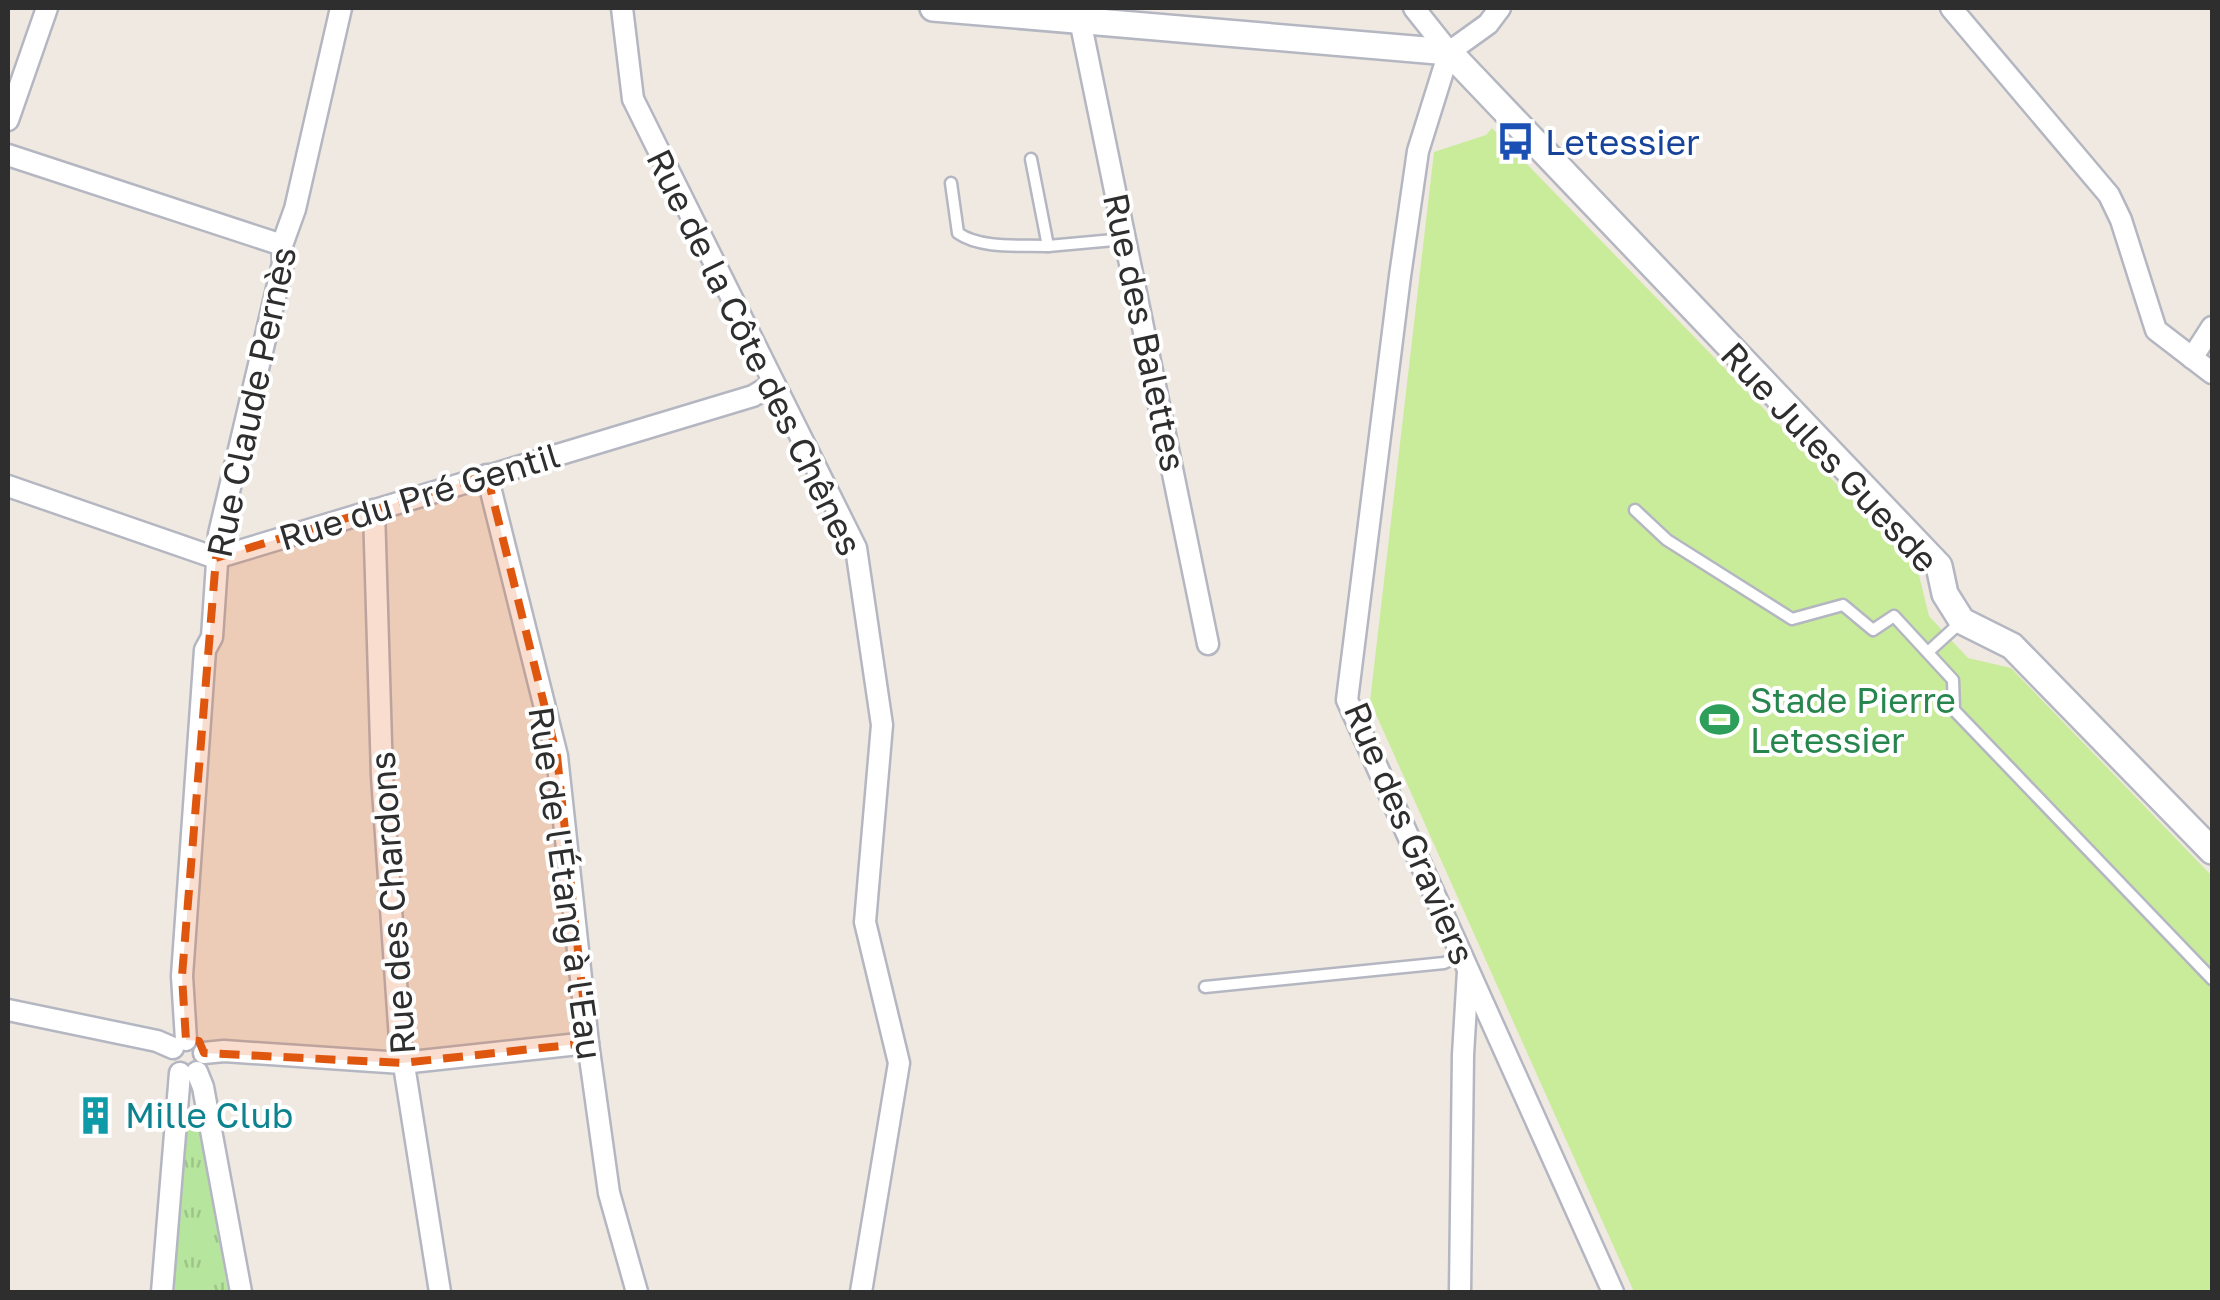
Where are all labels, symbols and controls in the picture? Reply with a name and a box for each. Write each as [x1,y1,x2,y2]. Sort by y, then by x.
bus stop icon: Letessier [1494,121,1536,163]
place label: Letessier [1545,121,1700,163]
street label: Rue de la Côte des Chênes [638,142,872,562]
street label: Rue des Balettes [1095,189,1195,475]
street label: Rue Claude Pernès [198,243,304,561]
street label: Rue Jules Guesde [1713,333,1947,581]
street label: Rue du Pré Gentil [274,433,564,559]
place label: Stade Pierre Letessier [1750,679,1956,761]
street label: Rue des Graviers [1336,695,1484,971]
sports icon: Stade Pierre Letessier [1699,699,1741,741]
street label: Rue de l'Étang à l'Eau [520,704,612,1062]
street label: Rue des Chardons [360,750,424,1056]
building icon: Mille Club [74,1094,116,1136]
place label: Mille Club [125,1094,293,1136]

